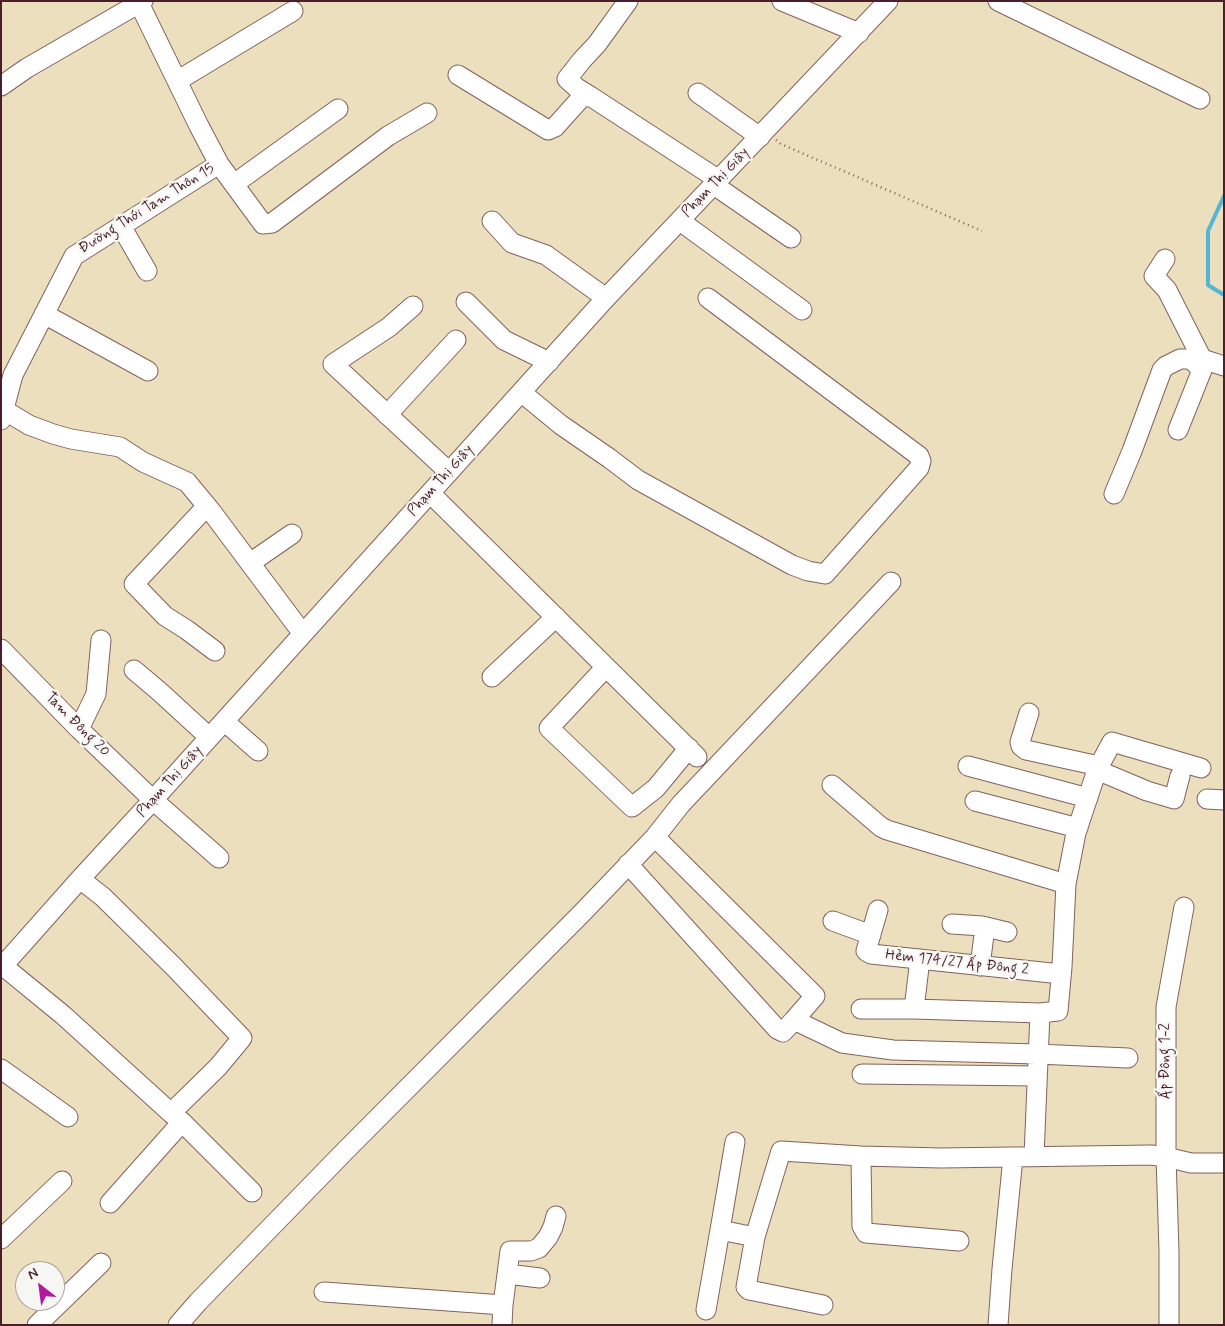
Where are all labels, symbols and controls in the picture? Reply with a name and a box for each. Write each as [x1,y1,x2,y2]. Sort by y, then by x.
street label: Phạm Thị Giây [678,144,754,222]
street label: Đường Thới Tam Thôn 15 [76,160,218,258]
street label: Phạm Thị Giây [404,442,478,520]
street label: Tam Đông 20 [41,689,113,761]
street label: Phạm Thị Giây [133,743,207,821]
street label: Hẻm 174/27 Ấp Đông 2 [884,947,1030,979]
street label: Ấp Đông 1-2 [1157,1023,1175,1099]
north arrow [15,1261,65,1311]
text: N [24,1264,42,1284]

